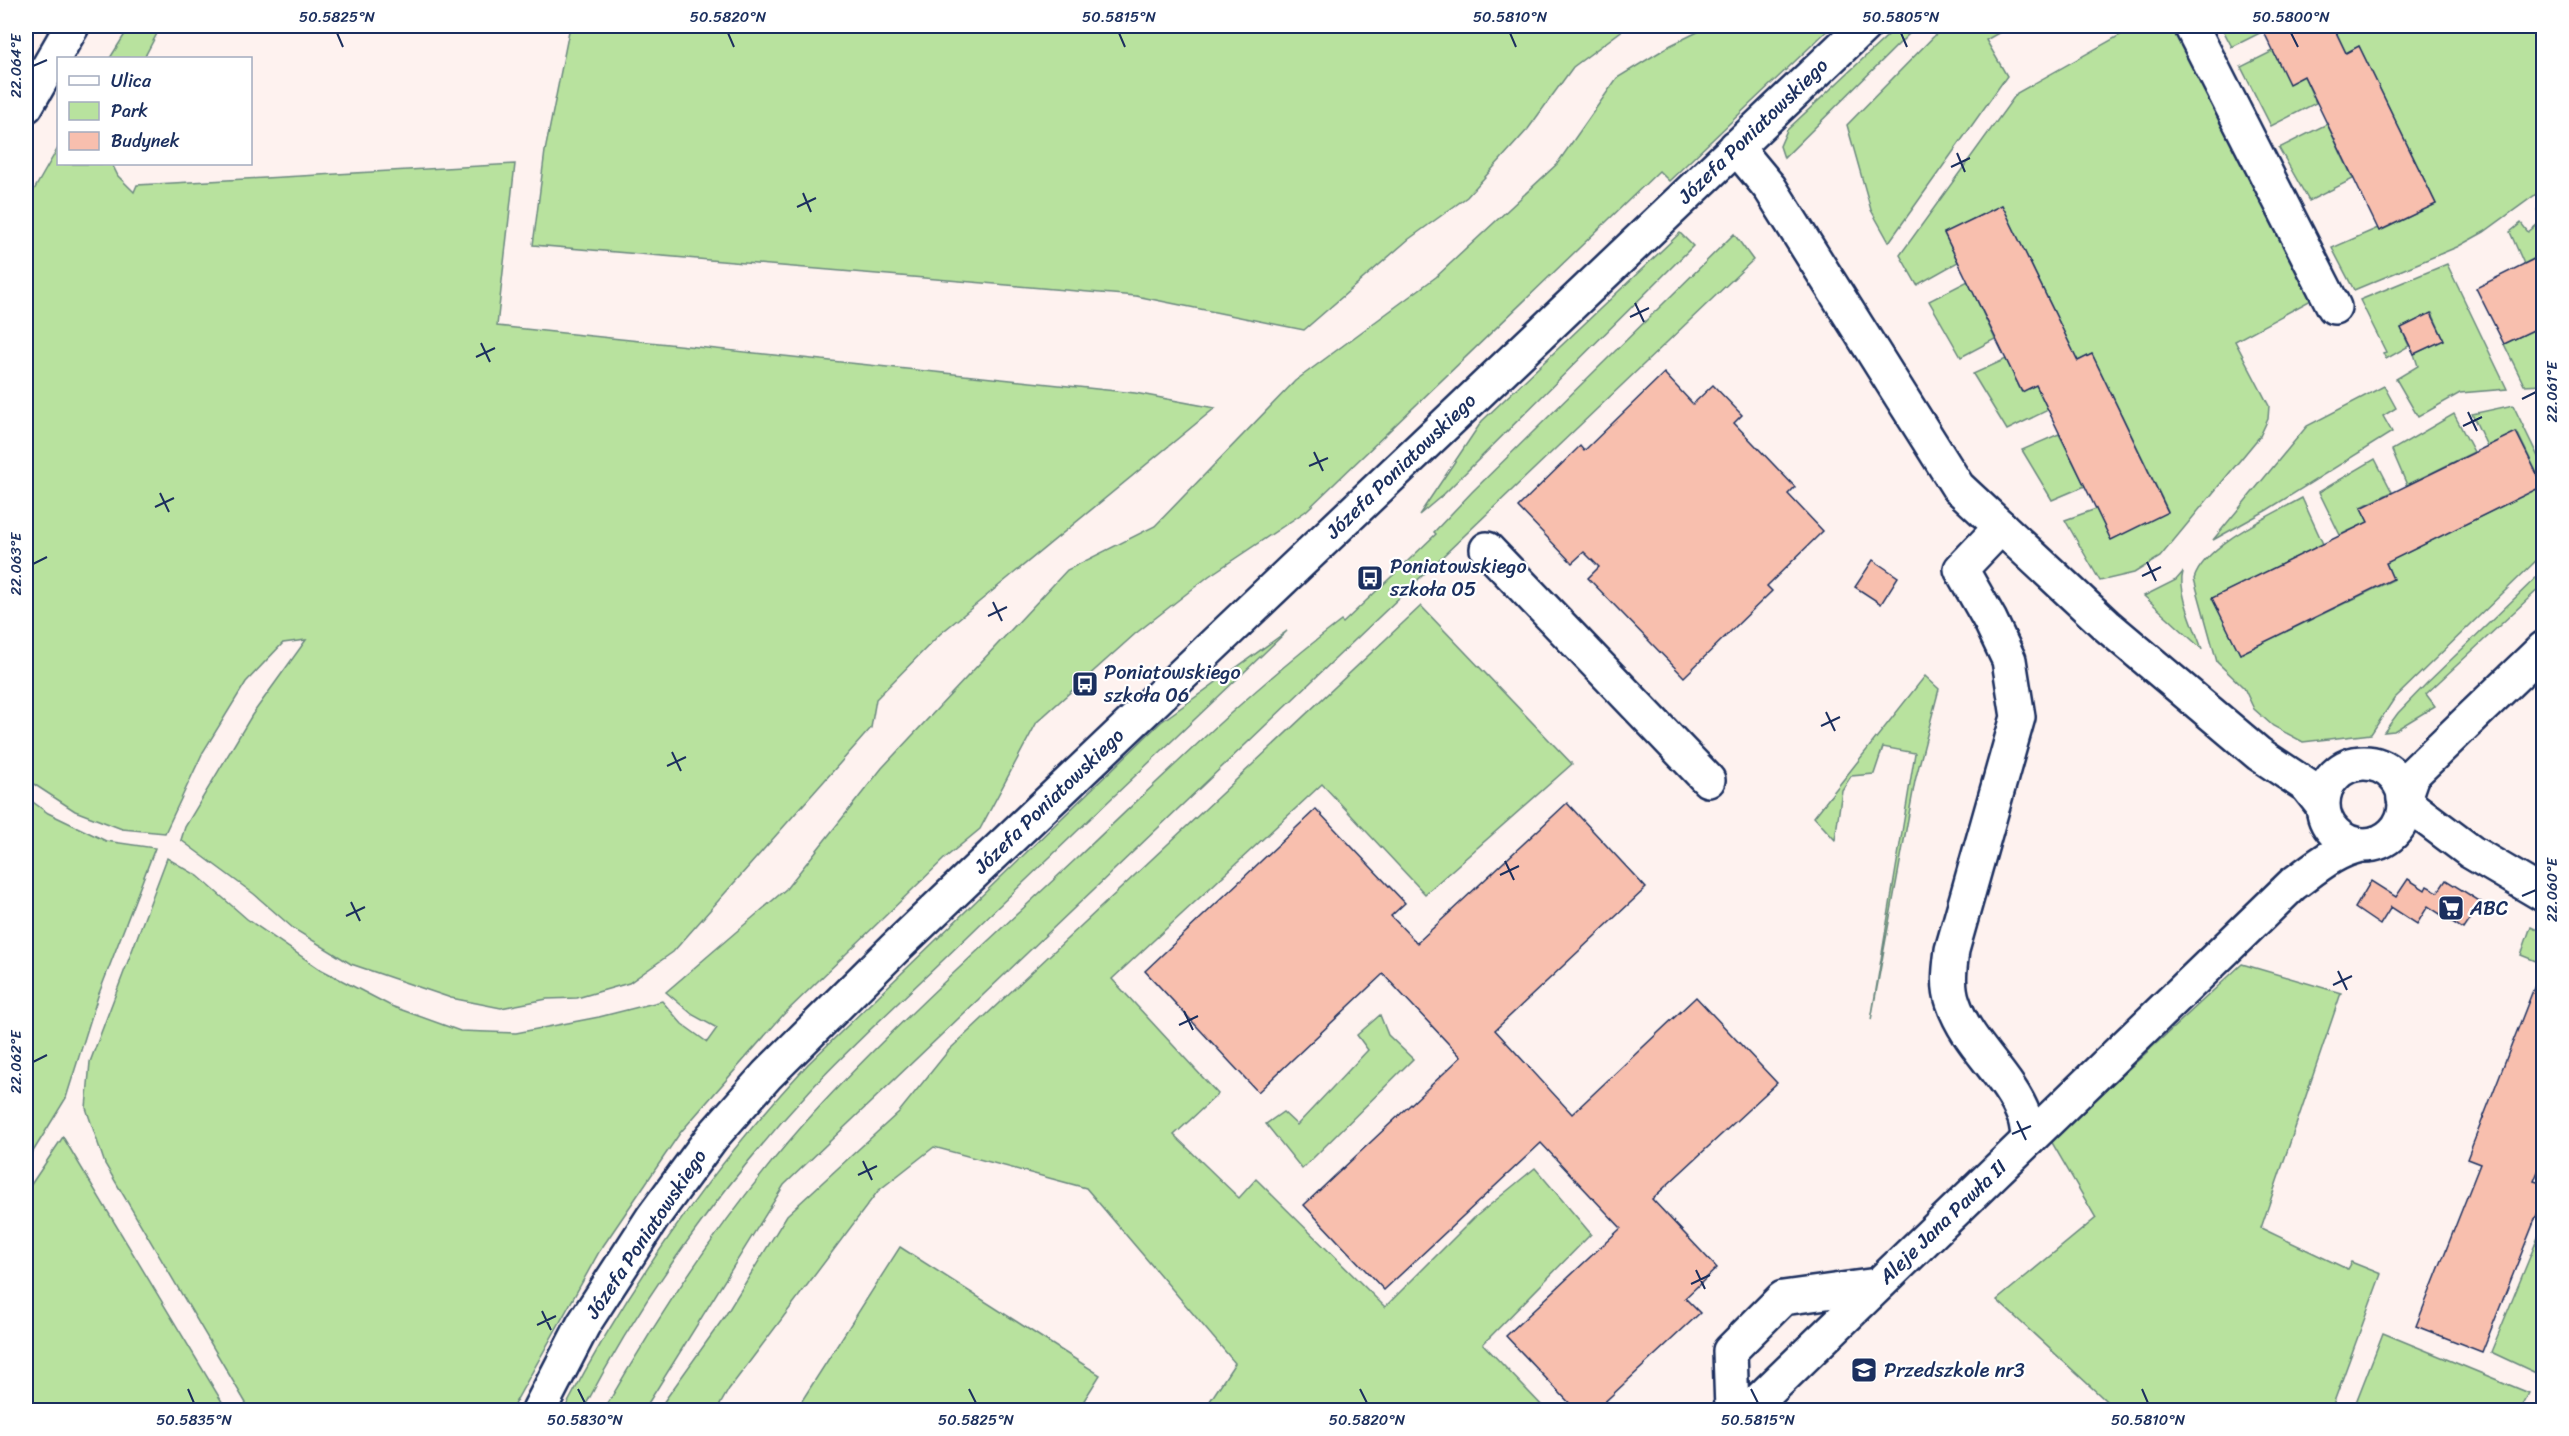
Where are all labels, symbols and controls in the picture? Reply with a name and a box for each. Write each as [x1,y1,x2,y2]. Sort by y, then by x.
text: 50.5825°N [299,4,376,30]
text: 50.5820°N [690,4,767,30]
text: 50.5815°N [1082,4,1156,30]
text: 50.5810°N [1473,4,1548,30]
text: 50.5805°N [1863,4,1940,30]
text: 50.5800°N [2252,4,2330,30]
text: 22.064°E [3,32,29,98]
street label: Józefa Poniatowskiego [1669,49,1837,213]
legend [57,57,252,165]
text: Ulica [111,65,152,97]
text: Park [111,95,148,127]
text: Budynek [111,125,180,157]
text: 22.061°E [2539,360,2565,423]
street label: Józefa Poniatowskiego [1317,384,1485,548]
text: 22.063°E [3,531,29,595]
place label: Poniatowskiego szkoła 05 [1389,549,1527,607]
bus stop icon: Poniatowskiego szkoła 05 [1355,563,1385,593]
place label: Poniatowskiego szkoła 06 [1103,655,1241,713]
bus stop icon: Poniatowskiego szkoła 06 [1070,669,1100,699]
street label: Józefa Poniatowskiego [965,719,1133,883]
text: 22.060°E [2539,856,2565,922]
place label: ABC [2469,891,2509,926]
supermarket icon: ABC [2436,893,2466,923]
text: 22.062°E [3,1029,29,1094]
street label: Józefa Poniatowskiego [575,1142,716,1327]
street label: Aleje Jana Pawła II [1870,1151,2016,1294]
place label: Przedszkole nr3 [1884,1353,2025,1388]
school or university icon: Przedszkole nr3 [1849,1355,1879,1385]
text: 50.5835°N [156,1407,232,1433]
text: 50.5830°N [547,1407,624,1433]
text: 50.5825°N [938,1407,1015,1433]
text: 50.5820°N [1329,1407,1406,1433]
text: 50.5815°N [1721,1407,1795,1433]
text: 50.5810°N [2111,1407,2186,1433]

